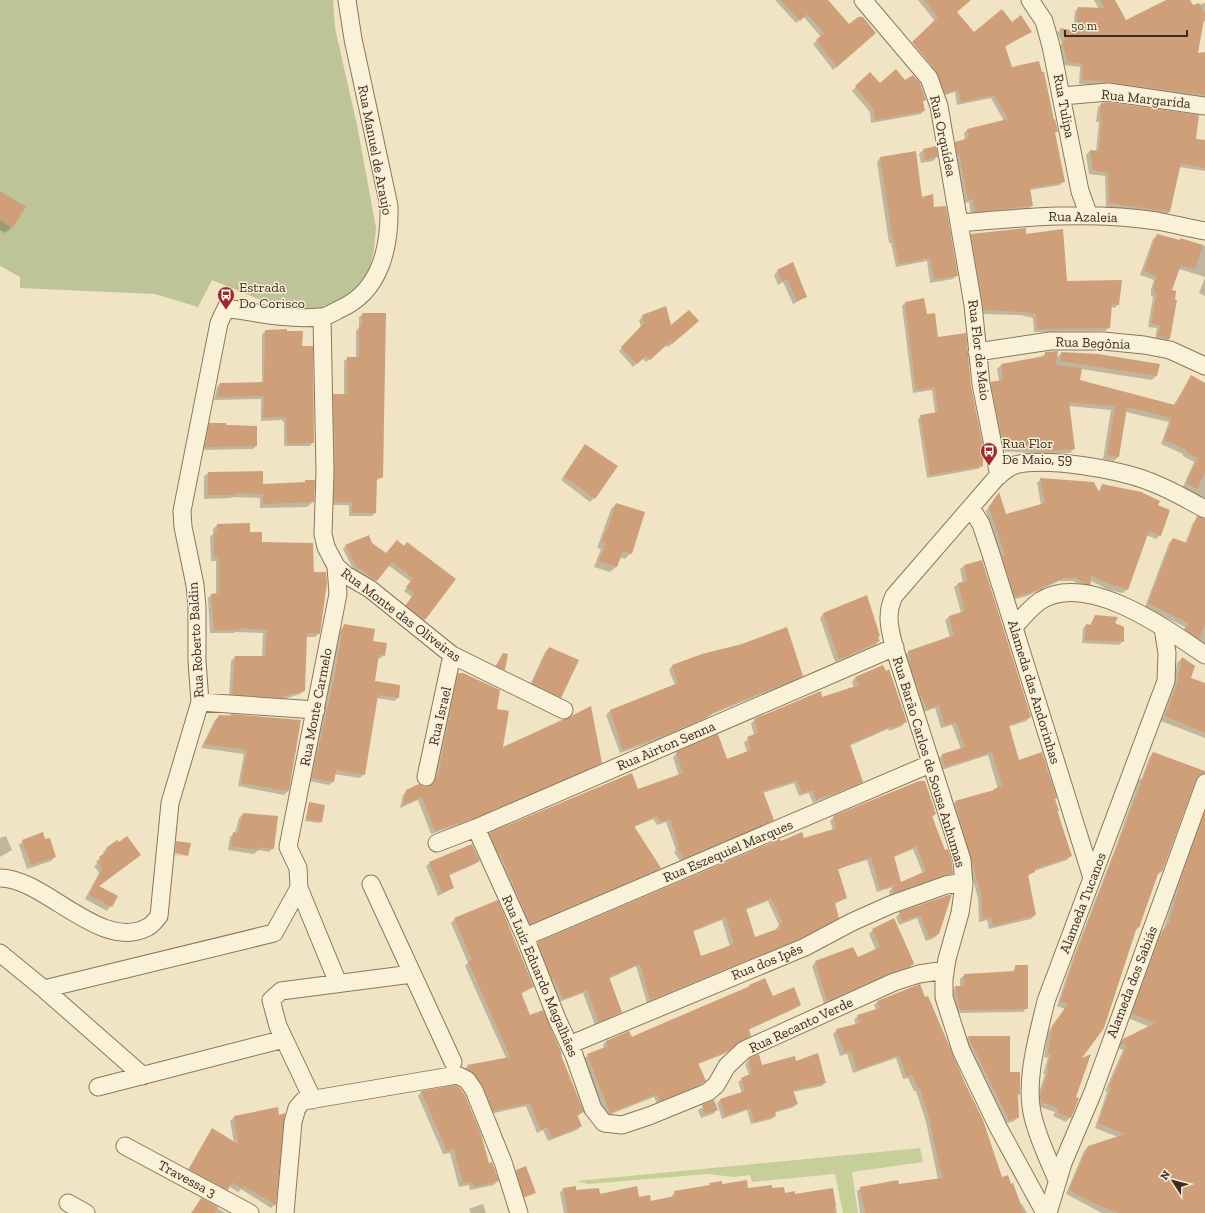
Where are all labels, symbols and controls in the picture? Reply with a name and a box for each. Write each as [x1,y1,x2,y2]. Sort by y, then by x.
scale bar [1065,12,1187,38]
text: 50 m [1071,19,1098,33]
street label: Rua Tulipa [1049,73,1079,140]
street label: Rua Manuel de Araujo [354,84,396,216]
street label: Rua Margarida [1100,86,1192,112]
street label: Rua Orquídea [926,94,960,178]
street label: Rua Azaleia [1048,208,1118,226]
place label: Estrada Do Corisco [239,279,305,312]
bus stop icon: Estrada Do Corisco [216,285,236,310]
street label: Rua Flor de Maio [964,299,994,401]
street label: Rua Begônia [1055,333,1131,353]
place label: Rua Flor De Maio, 59 [1002,435,1072,468]
bus stop icon: Rua Flor De Maio, 59 [979,441,999,466]
street label: Rua Monte das Oliveiras [338,564,464,666]
street label: Rua Roberto Baldin [184,582,208,698]
street label: Alameda das Andorinhas [1004,618,1064,766]
street label: Rua Monte Carmelo [296,647,336,767]
street label: Rua Barão Carlos de Sousa Anhumas [889,654,969,870]
street label: Rua Israel [425,685,455,747]
street label: Rua Airton Senna [614,718,718,774]
street label: Rua Eszequiel Marques [660,816,796,886]
street label: Alameda Tucanos [1056,850,1110,956]
street label: Rua Luiz Eduardo Magalhães [498,892,582,1060]
street label: Alameda dos Sabiás [1103,924,1161,1040]
street label: Rua dos Ipês [729,940,805,984]
street label: Rua Recanto Verde [746,993,856,1057]
street label: Travessa 3 [155,1157,219,1201]
north arrow [1153,1161,1193,1201]
text: N [1158,1168,1173,1183]

